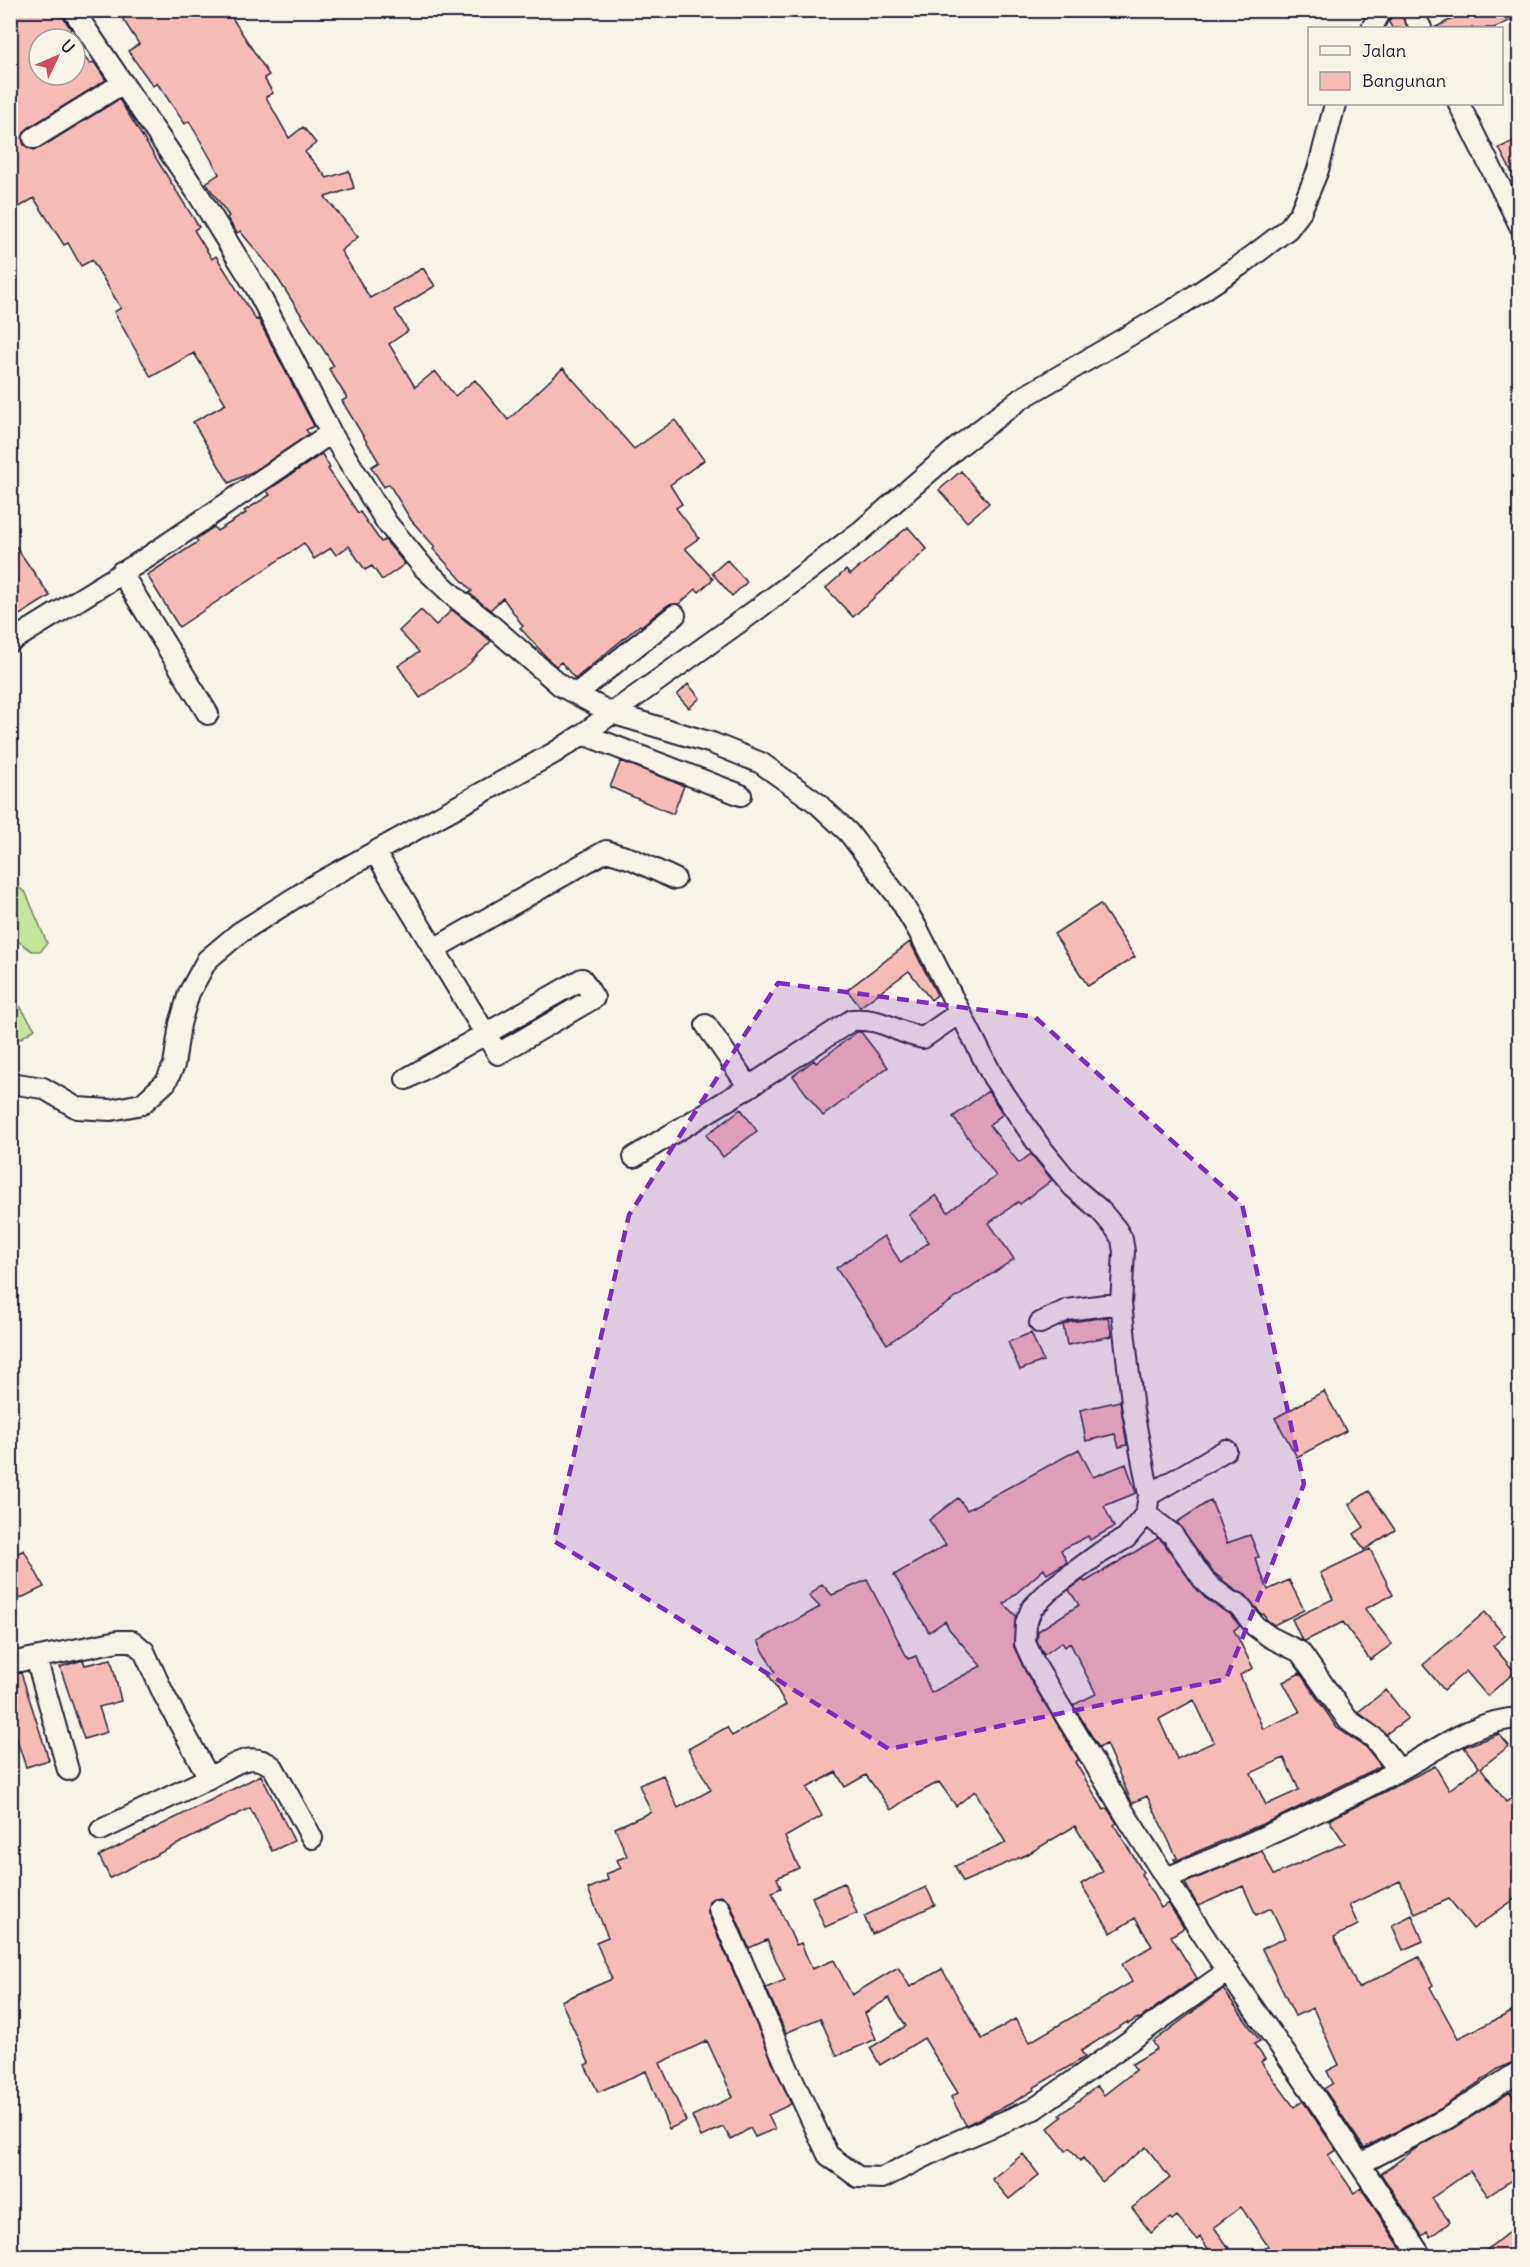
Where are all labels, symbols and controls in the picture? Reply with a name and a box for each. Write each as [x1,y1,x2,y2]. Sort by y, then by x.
north arrow [27,27,87,87]
legend [1308,27,1503,105]
text: U [57,36,79,57]
text: Jalan [1362,39,1406,62]
text: Bangunan [1362,69,1446,92]

